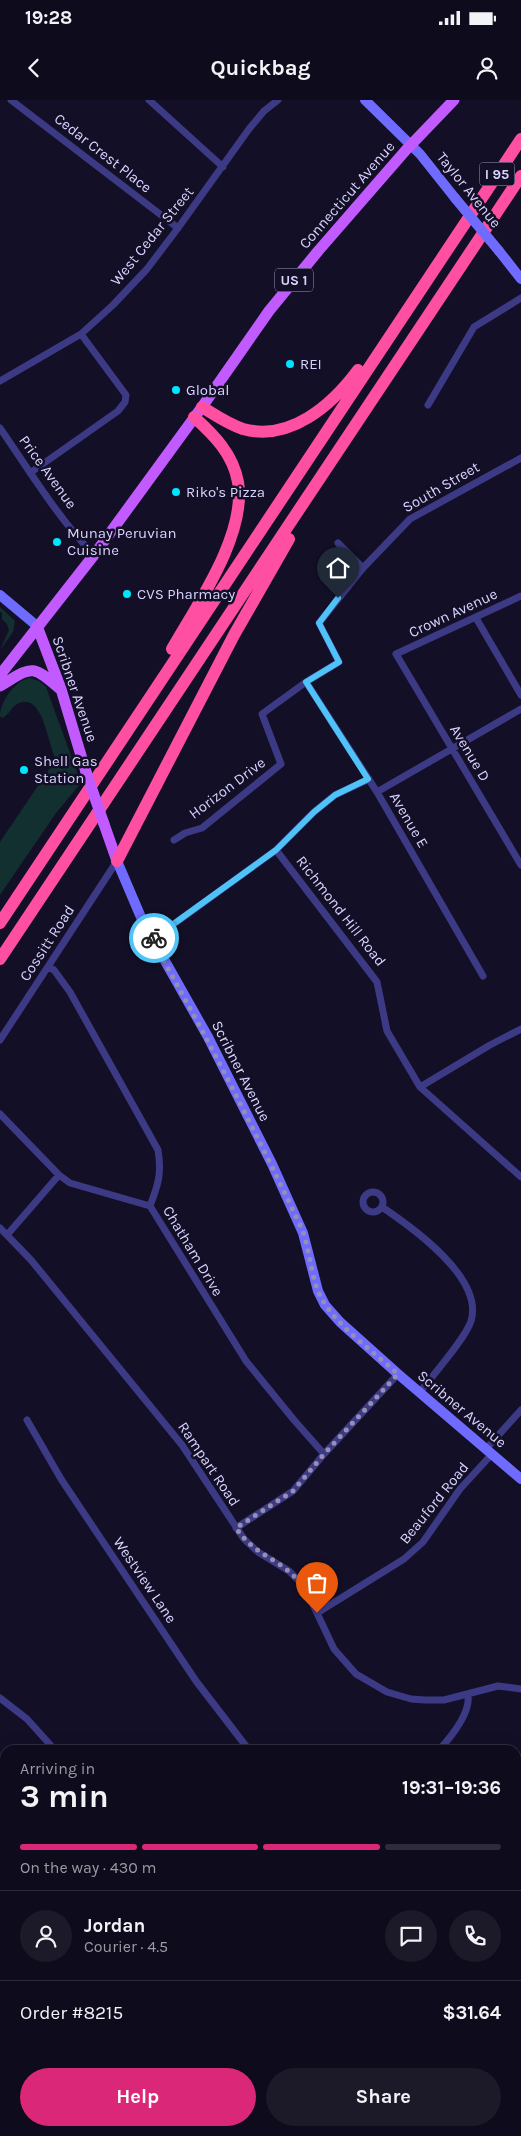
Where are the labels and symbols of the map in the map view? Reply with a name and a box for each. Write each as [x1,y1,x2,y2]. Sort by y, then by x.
street label: Cedar Crest Place [51,109,155,197]
street label: Connecticut Avenue [295,138,399,252]
street label: Taylor Avenue [433,149,505,231]
road number: I 95 [480,162,514,186]
street label: West Cedar Street [107,183,198,289]
road number: US 1 [275,268,313,292]
place label: REI [300,355,322,373]
marker: REI [284,358,296,370]
place label: Global [186,381,229,399]
marker: Global [170,384,182,396]
street label: Price Avenue [15,432,81,512]
street label: South Street [399,458,483,516]
place label: Riko's Pizza [186,483,265,501]
marker: Riko's Pizza [170,486,182,498]
place label: Munay Peruvian Cuisine [67,524,176,559]
marker: Munay Peruvian Cuisine [51,536,63,548]
pin [317,547,359,598]
place label: CVS Pharmacy [137,585,235,603]
street label: Crown Avenue [406,585,500,641]
marker: CVS Pharmacy [121,588,133,600]
street label: Scribner Avenue [48,634,102,744]
street label: Avenue D [446,721,494,785]
place label: Shell Gas Station [34,752,98,787]
street label: Horizon Drive [185,753,269,823]
marker: Shell Gas Station [18,764,30,776]
street label: Avenue E [386,789,432,851]
street label: Richmond Hill Road [292,852,390,970]
street label: Cossitt Road [16,902,78,984]
courier [129,913,179,963]
street label: Scribner Avenue [208,1018,274,1124]
street label: Chatham Drive [159,1203,227,1299]
street label: Scribner Avenue [414,1367,510,1451]
street label: Rampart Road [174,1418,244,1510]
street label: Beauford Road [396,1458,472,1548]
street label: Westview Lane [109,1533,181,1627]
pin [296,1562,338,1613]

